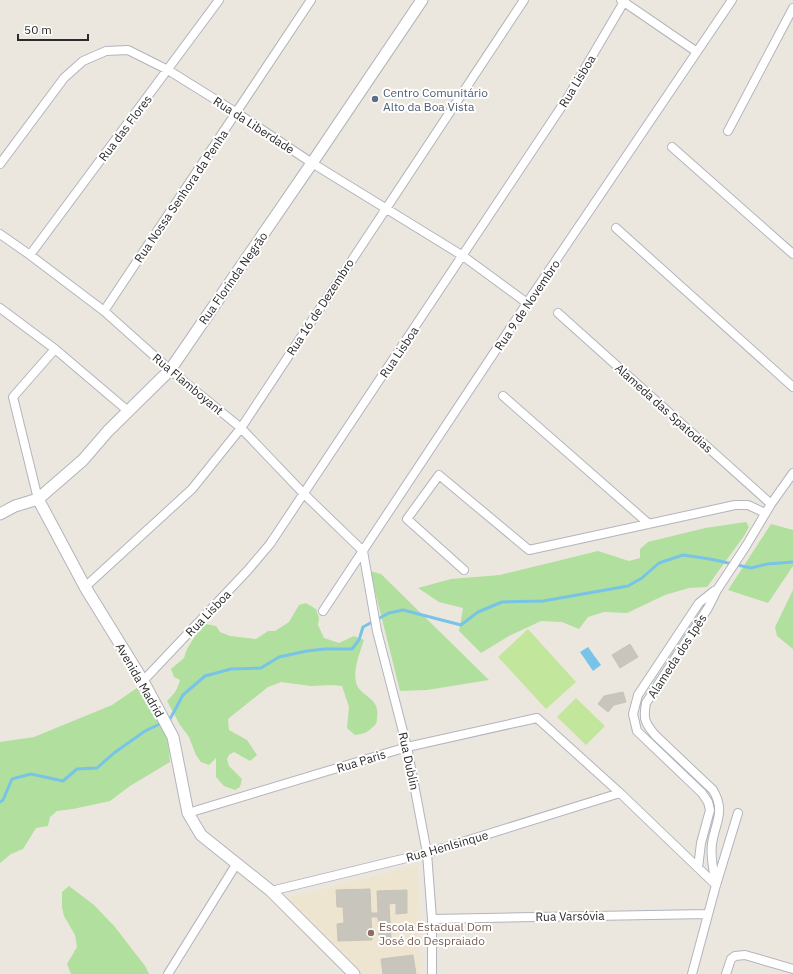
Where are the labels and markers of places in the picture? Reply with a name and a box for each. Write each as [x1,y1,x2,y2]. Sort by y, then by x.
place label: Centro Comunitário Alto da Boa Vista [383,85,488,114]
marker: Centro Comunitário Alto da Boa Vista [370,94,380,104]
place label: Escola Estadual Dom José do Despraiado [379,919,492,948]
marker: Escola Estadual Dom José do Despraiado [366,928,376,938]

